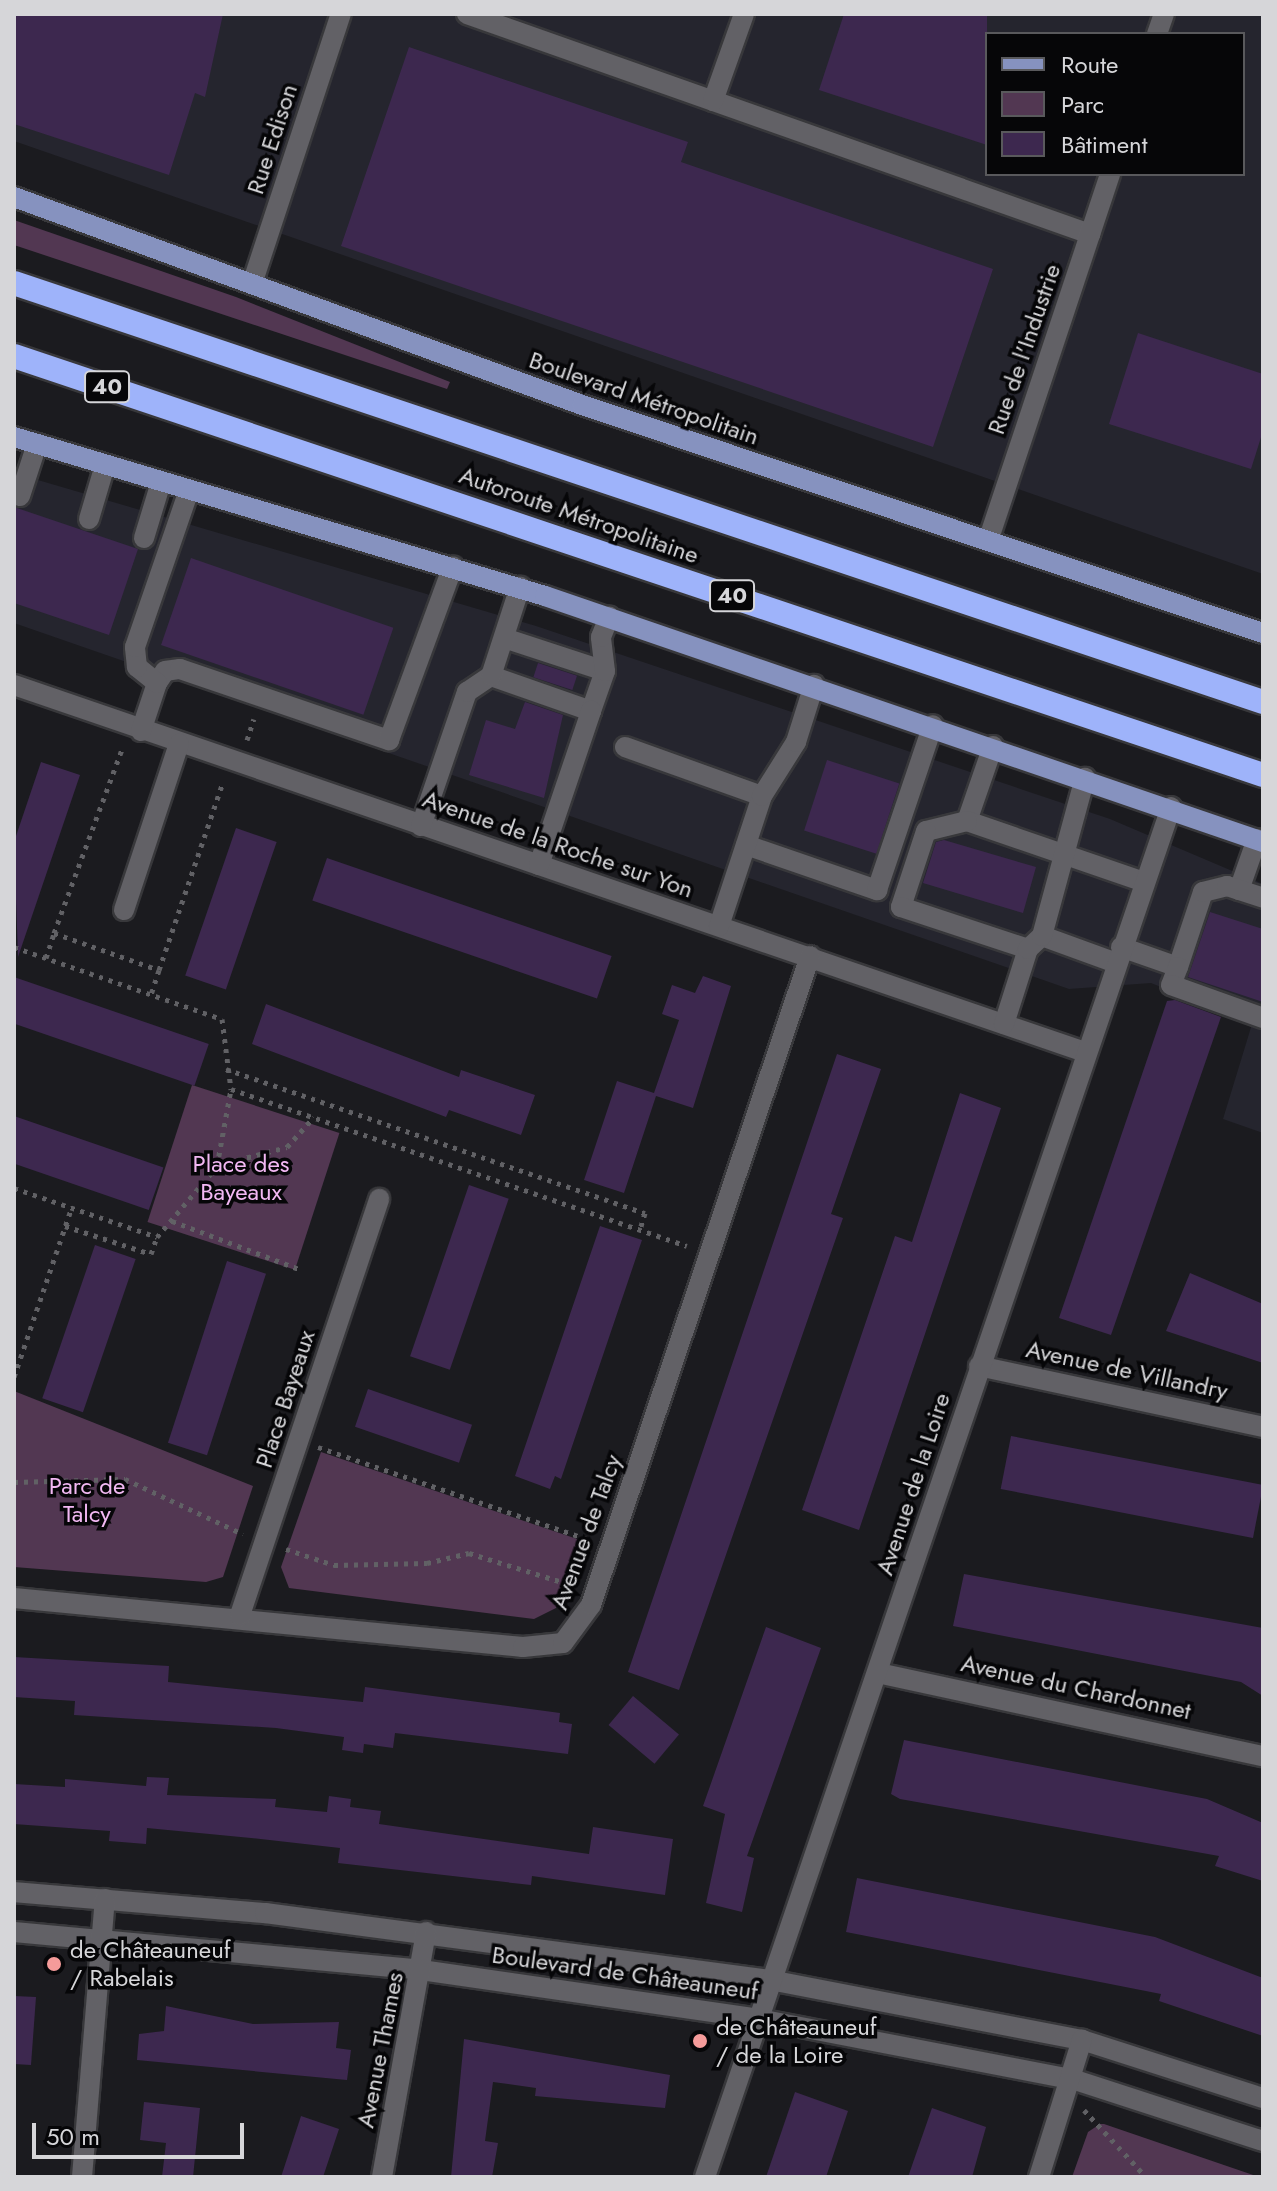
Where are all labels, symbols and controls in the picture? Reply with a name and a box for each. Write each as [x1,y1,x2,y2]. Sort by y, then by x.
legend [985,32,1245,176]
text: Route [1061,47,1118,82]
street label: Rue Edison [241,80,303,198]
text: Parc [1061,87,1104,122]
text: Bâtiment [1061,127,1147,162]
street label: Rue de l'Industrie [981,260,1067,438]
street label: Boulevard Métropolitain [525,345,763,451]
road number: 40 [83,369,131,405]
street label: Autoroute Métropolitaine [456,460,702,570]
road number: 40 [708,578,756,614]
street label: Avenue de la Roche sur Yon [419,784,697,904]
park label: Place des Bayeaux [193,1150,289,1206]
street label: Place Bayeaux [249,1327,321,1471]
street label: Avenue de Villandry [1023,1335,1231,1405]
street label: Avenue de la Loire [870,1389,956,1579]
street label: Avenue de Talcy [545,1450,627,1614]
park label: Parc de Talcy [49,1472,125,1528]
street label: Avenue du Chardonnet [958,1649,1194,1725]
place label: de Châteauneuf / Rabelais [70,1936,231,1992]
street label: Boulevard de Châteauneuf [490,1940,760,2006]
marker: de Châteauneuf / Rabelais [45,1955,63,1973]
street label: Avenue Thames [351,1970,409,2130]
place label: de Châteauneuf / de la Loire [716,2013,877,2069]
marker: de Châteauneuf / de la Loire [691,2032,709,2050]
scale bar [36,2107,248,2157]
text: 50 m [46,2119,100,2154]

